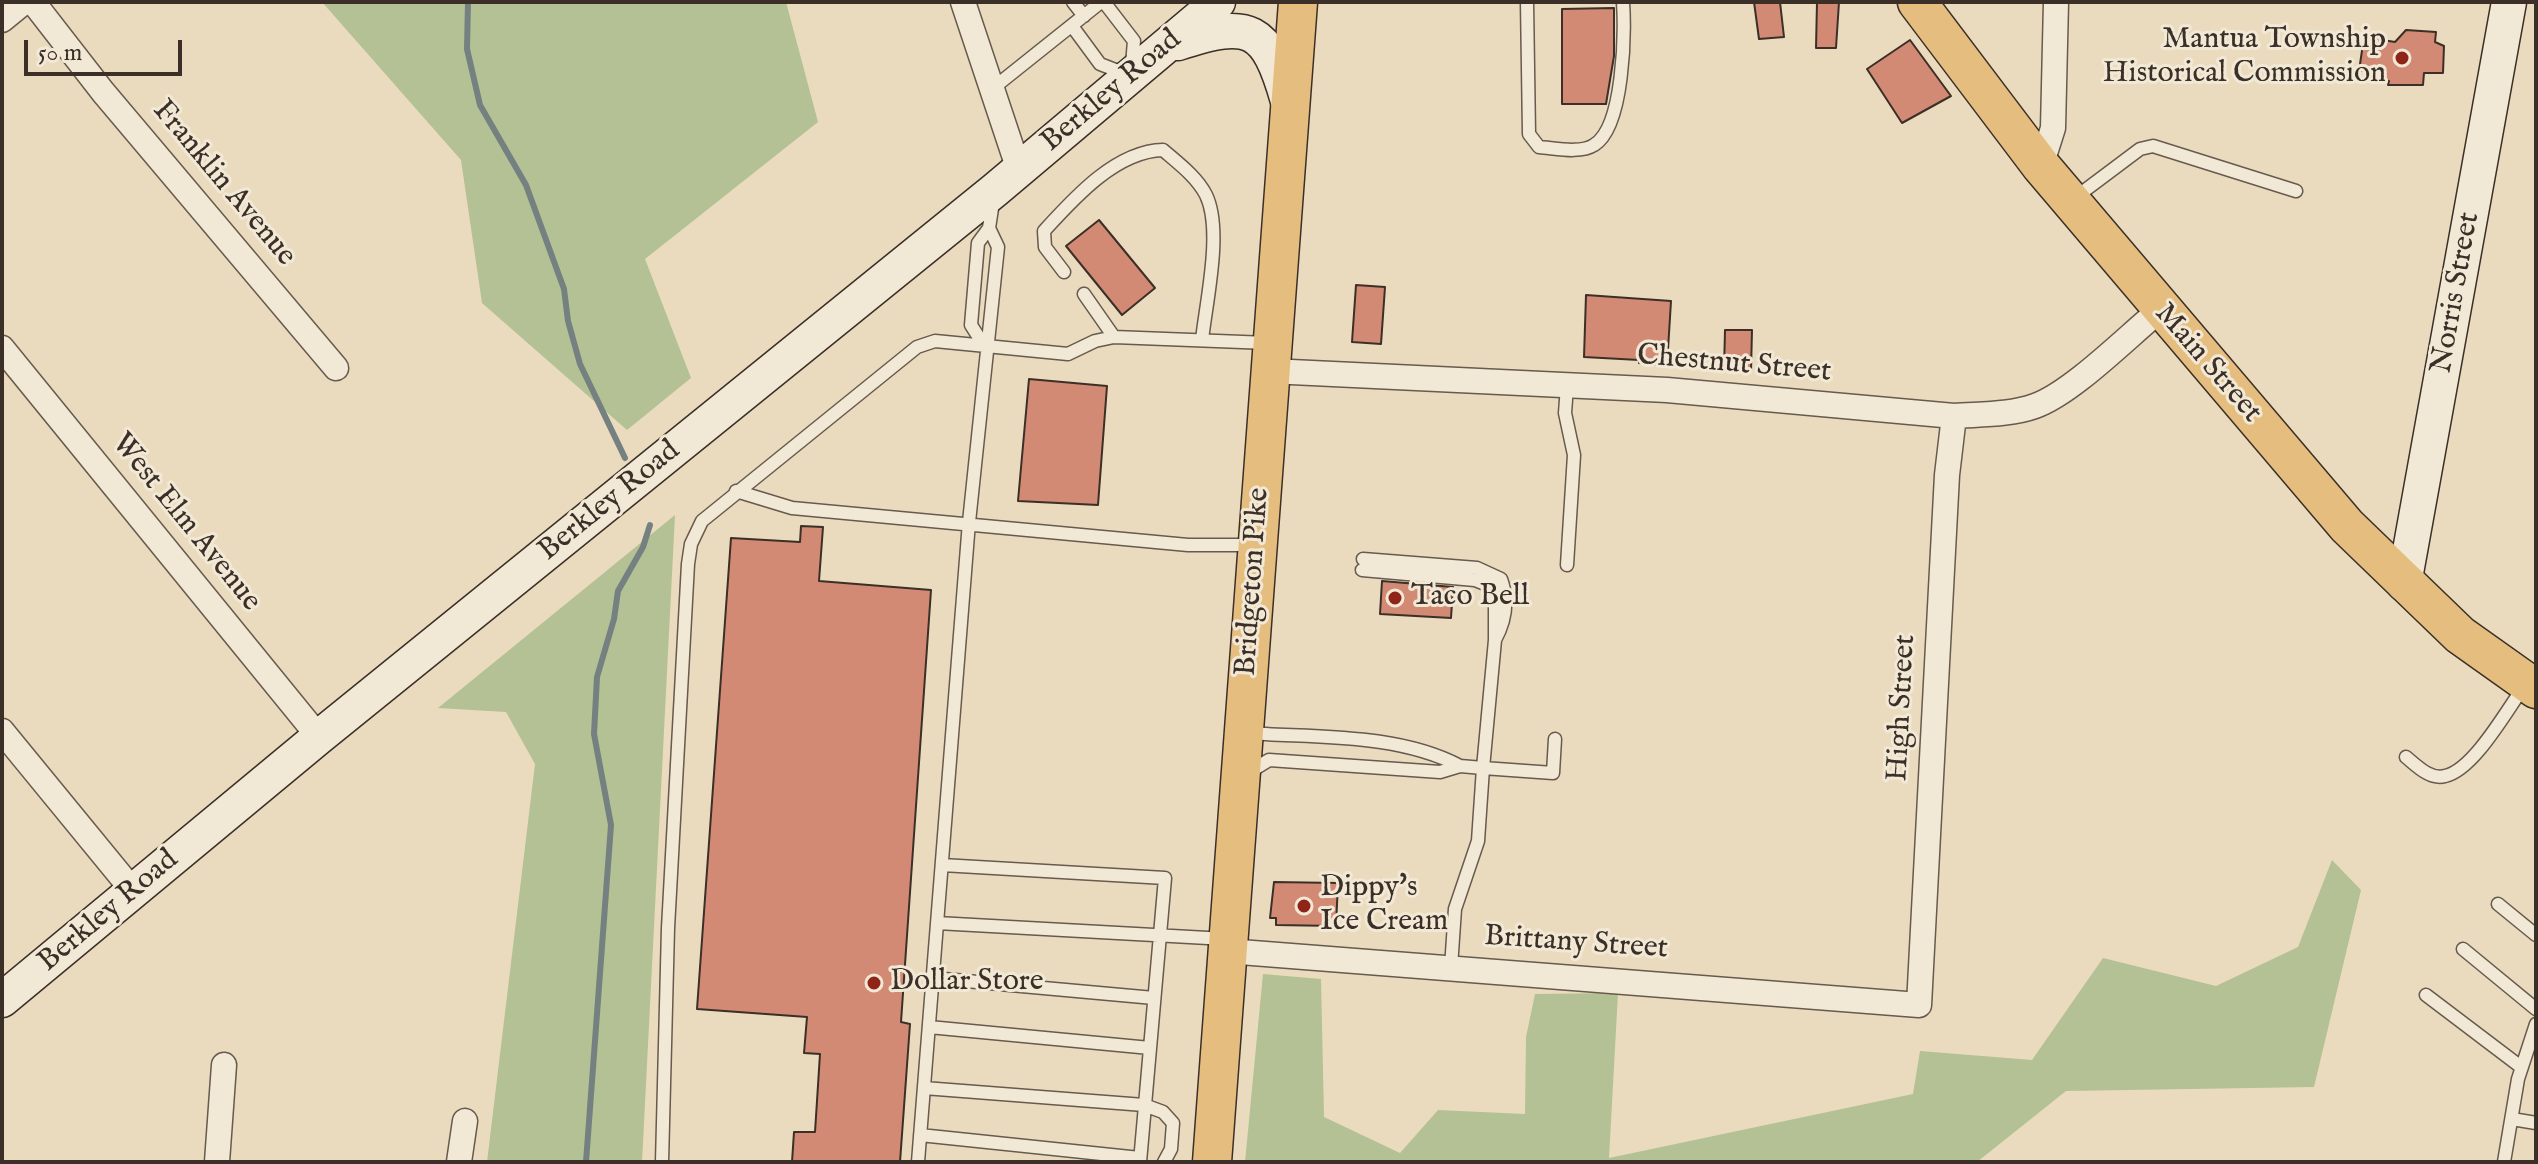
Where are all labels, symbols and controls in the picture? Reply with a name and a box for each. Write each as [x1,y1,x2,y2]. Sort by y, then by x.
street label: Berkley Road [1035,23,1189,161]
place label: Mantua Township Historical Commission [2103,23,2386,94]
scale bar [28,24,186,74]
text: 50 m [38,38,82,69]
marker: Mantua Township Historical Commission [2393,49,2411,67]
street label: Franklin Avenue [143,94,303,274]
street label: Norris Street [2425,210,2489,376]
street label: Main Street [2145,297,2269,431]
street label: Chestnut Street [1635,339,1833,391]
street label: West Elm Avenue [102,427,268,619]
street label: Berkley Road [532,434,688,570]
street label: Bridgeton Pike [1229,487,1279,677]
place label: Taco Bell [1411,580,1529,616]
marker: Taco Bell [1386,589,1404,607]
street label: High Street [1881,634,1925,782]
street label: Berkley Road [32,843,186,981]
place label: Dippy's Ice Cream [1320,871,1448,942]
marker: Dippy's Ice Cream [1295,897,1313,915]
street label: Brittany Street [1483,920,1669,968]
place label: Dollar Store [890,965,1044,1001]
marker: Dollar Store [865,974,883,992]

